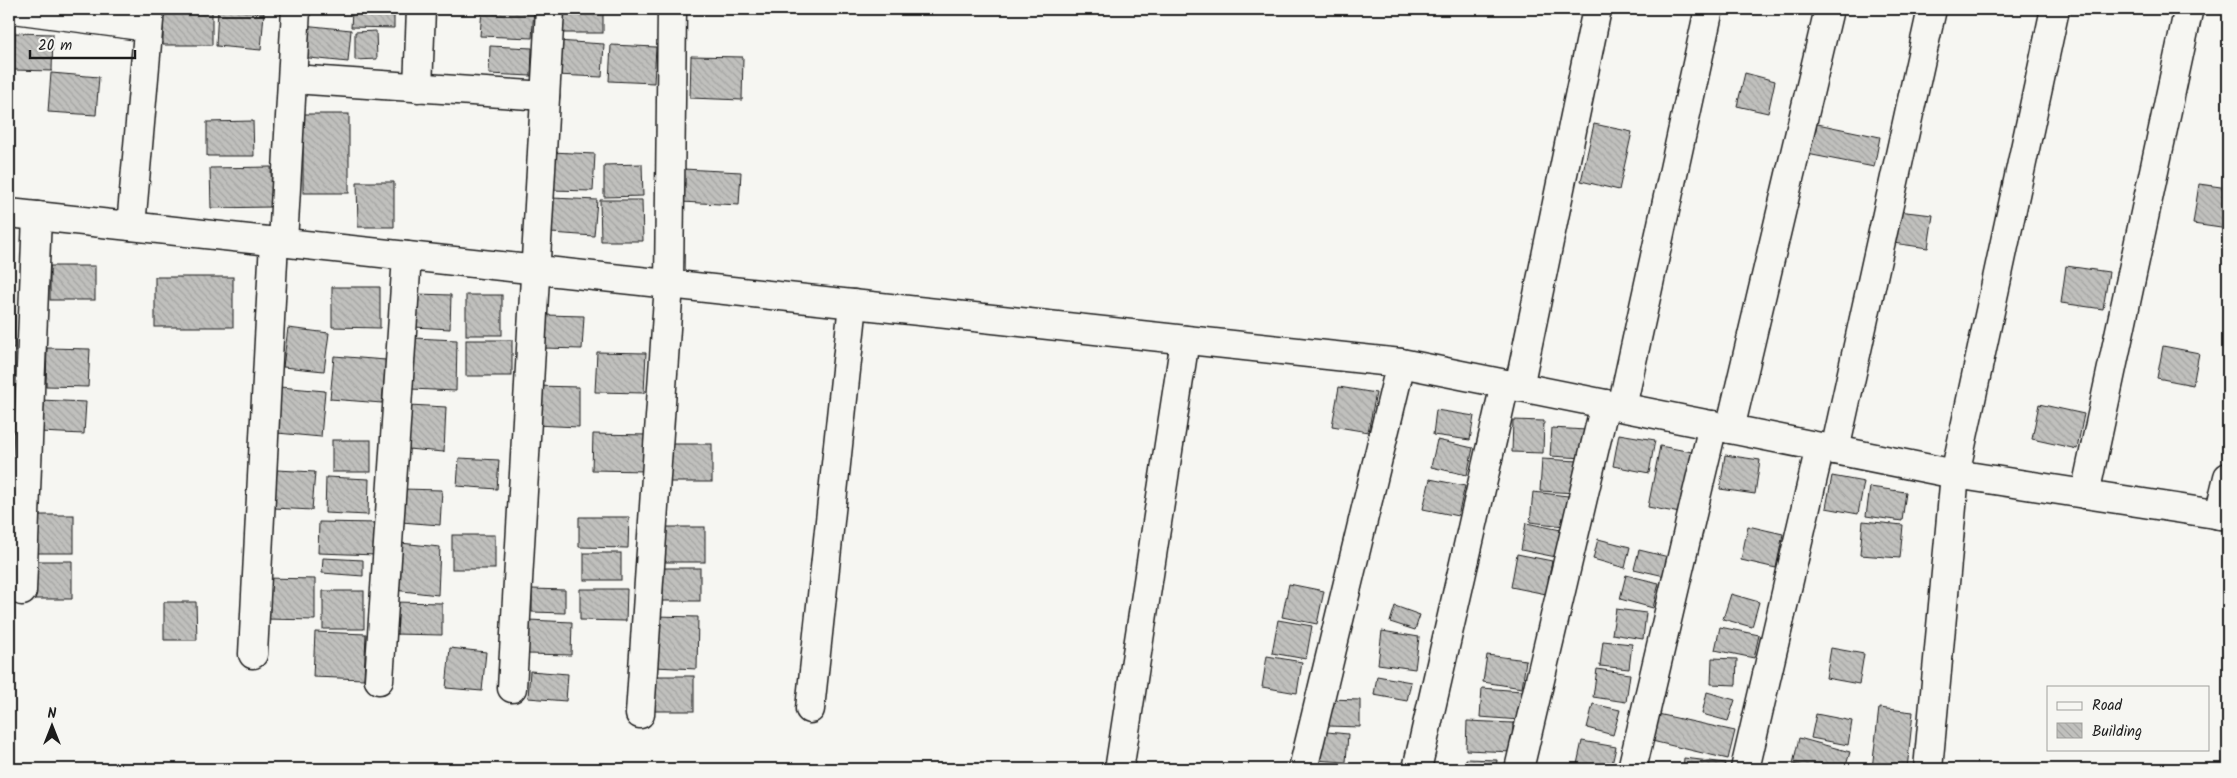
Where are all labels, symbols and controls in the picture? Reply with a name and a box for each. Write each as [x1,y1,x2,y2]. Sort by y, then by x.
scale bar [30,28,135,60]
text: 20 m [38,34,72,58]
legend [2047,686,2210,750]
text: Road [2092,694,2123,718]
north arrow [28,700,78,750]
text: N [48,703,57,725]
text: Building [2092,720,2142,744]

